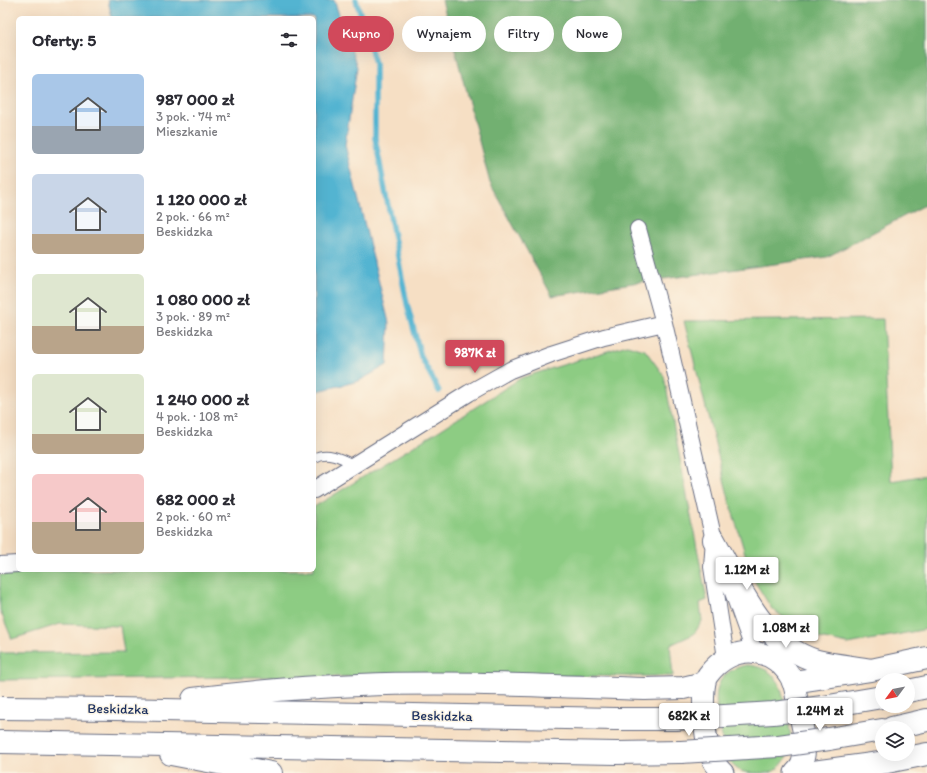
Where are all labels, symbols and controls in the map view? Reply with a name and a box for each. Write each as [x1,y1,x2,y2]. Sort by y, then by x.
chip: Kupno [328,16,394,52]
chip: Wynajem [402,16,486,52]
chip: Filtry [494,16,554,52]
chip: Nowe [562,16,622,52]
icon: filters [278,29,300,51]
text: Oferty: 5 [32,30,96,50]
text: 987 000 zł [156,89,234,109]
icon: home [64,90,112,138]
text: 3 pok. · 74 m² [156,109,231,124]
text: Mieszkanie [156,124,218,139]
text: 1 120 000 zł [156,189,247,209]
icon: home [64,190,112,238]
text: 2 pok. · 66 m² [156,209,230,224]
text: Beskidzka [156,224,213,239]
text: 1 080 000 zł [156,289,250,309]
icon: home [64,290,112,338]
text: 3 pok. · 89 m² [156,309,230,324]
text: Beskidzka [156,324,213,339]
pin: 987K zł [438,340,512,374]
text: 987K zł [454,345,496,360]
text: 1 240 000 zł [156,389,249,409]
icon: home [64,390,112,438]
text: 4 pok. · 108 m² [156,409,238,424]
text: Beskidzka [156,424,213,439]
text: 682 000 zł [156,489,235,509]
icon: home [64,490,112,538]
text: 2 pok. · 60 m² [156,509,231,524]
text: Beskidzka [156,524,213,539]
pin: 1.12M zł [706,557,788,591]
text: 1.12M zł [725,562,770,577]
pin: 1.08M zł [745,615,827,649]
text: 1.08M zł [762,620,810,635]
north arrow [875,673,915,713]
map controls [875,673,915,761]
pin: 1.24M zł [779,698,861,732]
street label: Beskidzka [87,700,149,718]
pin: 682K zł [652,703,726,737]
text: 1.24M zł [797,703,843,718]
street label: Beskidzka [411,707,473,725]
text: 682K zł [668,708,710,723]
button: layers [875,721,915,761]

